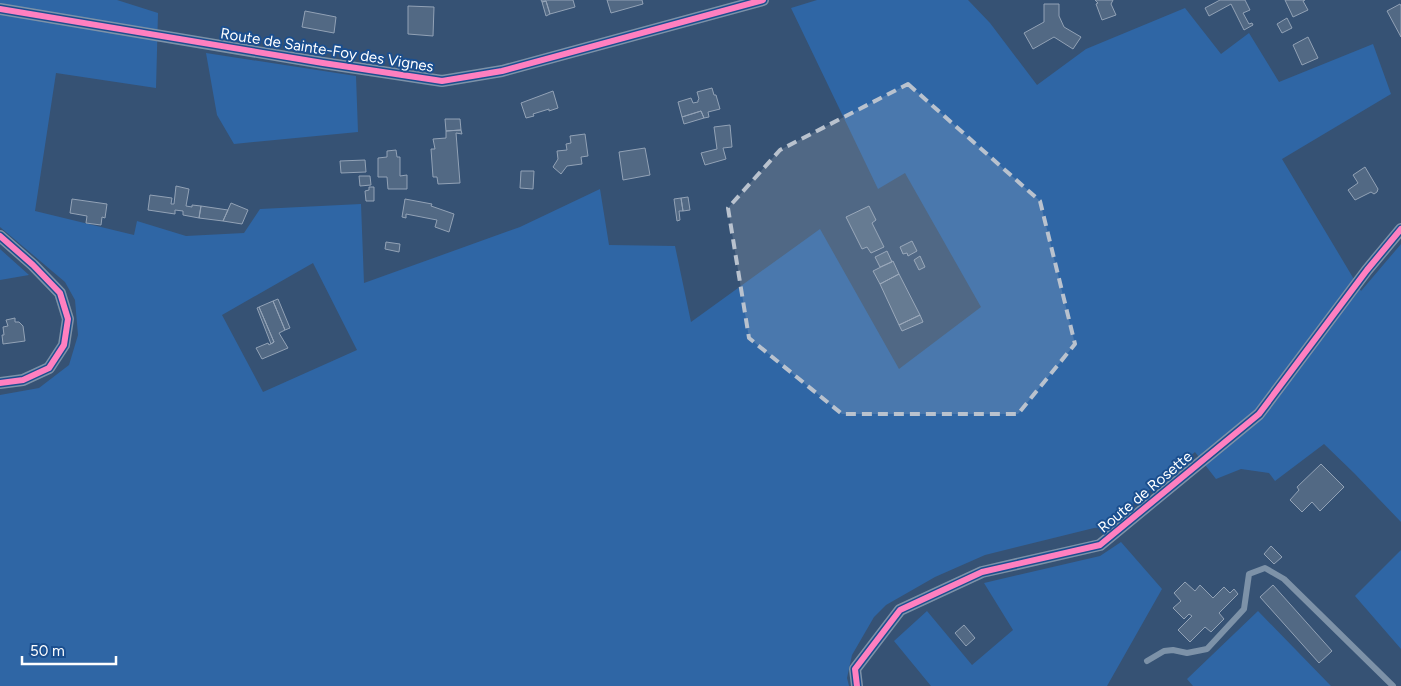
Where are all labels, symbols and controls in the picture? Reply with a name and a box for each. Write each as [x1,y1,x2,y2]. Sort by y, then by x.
street label: Route de Sainte-Foy des Vignes [219,24,435,76]
street label: Route de Rosette [1094,447,1196,537]
scale bar [22,634,116,666]
text: 50 m [30,642,65,660]

